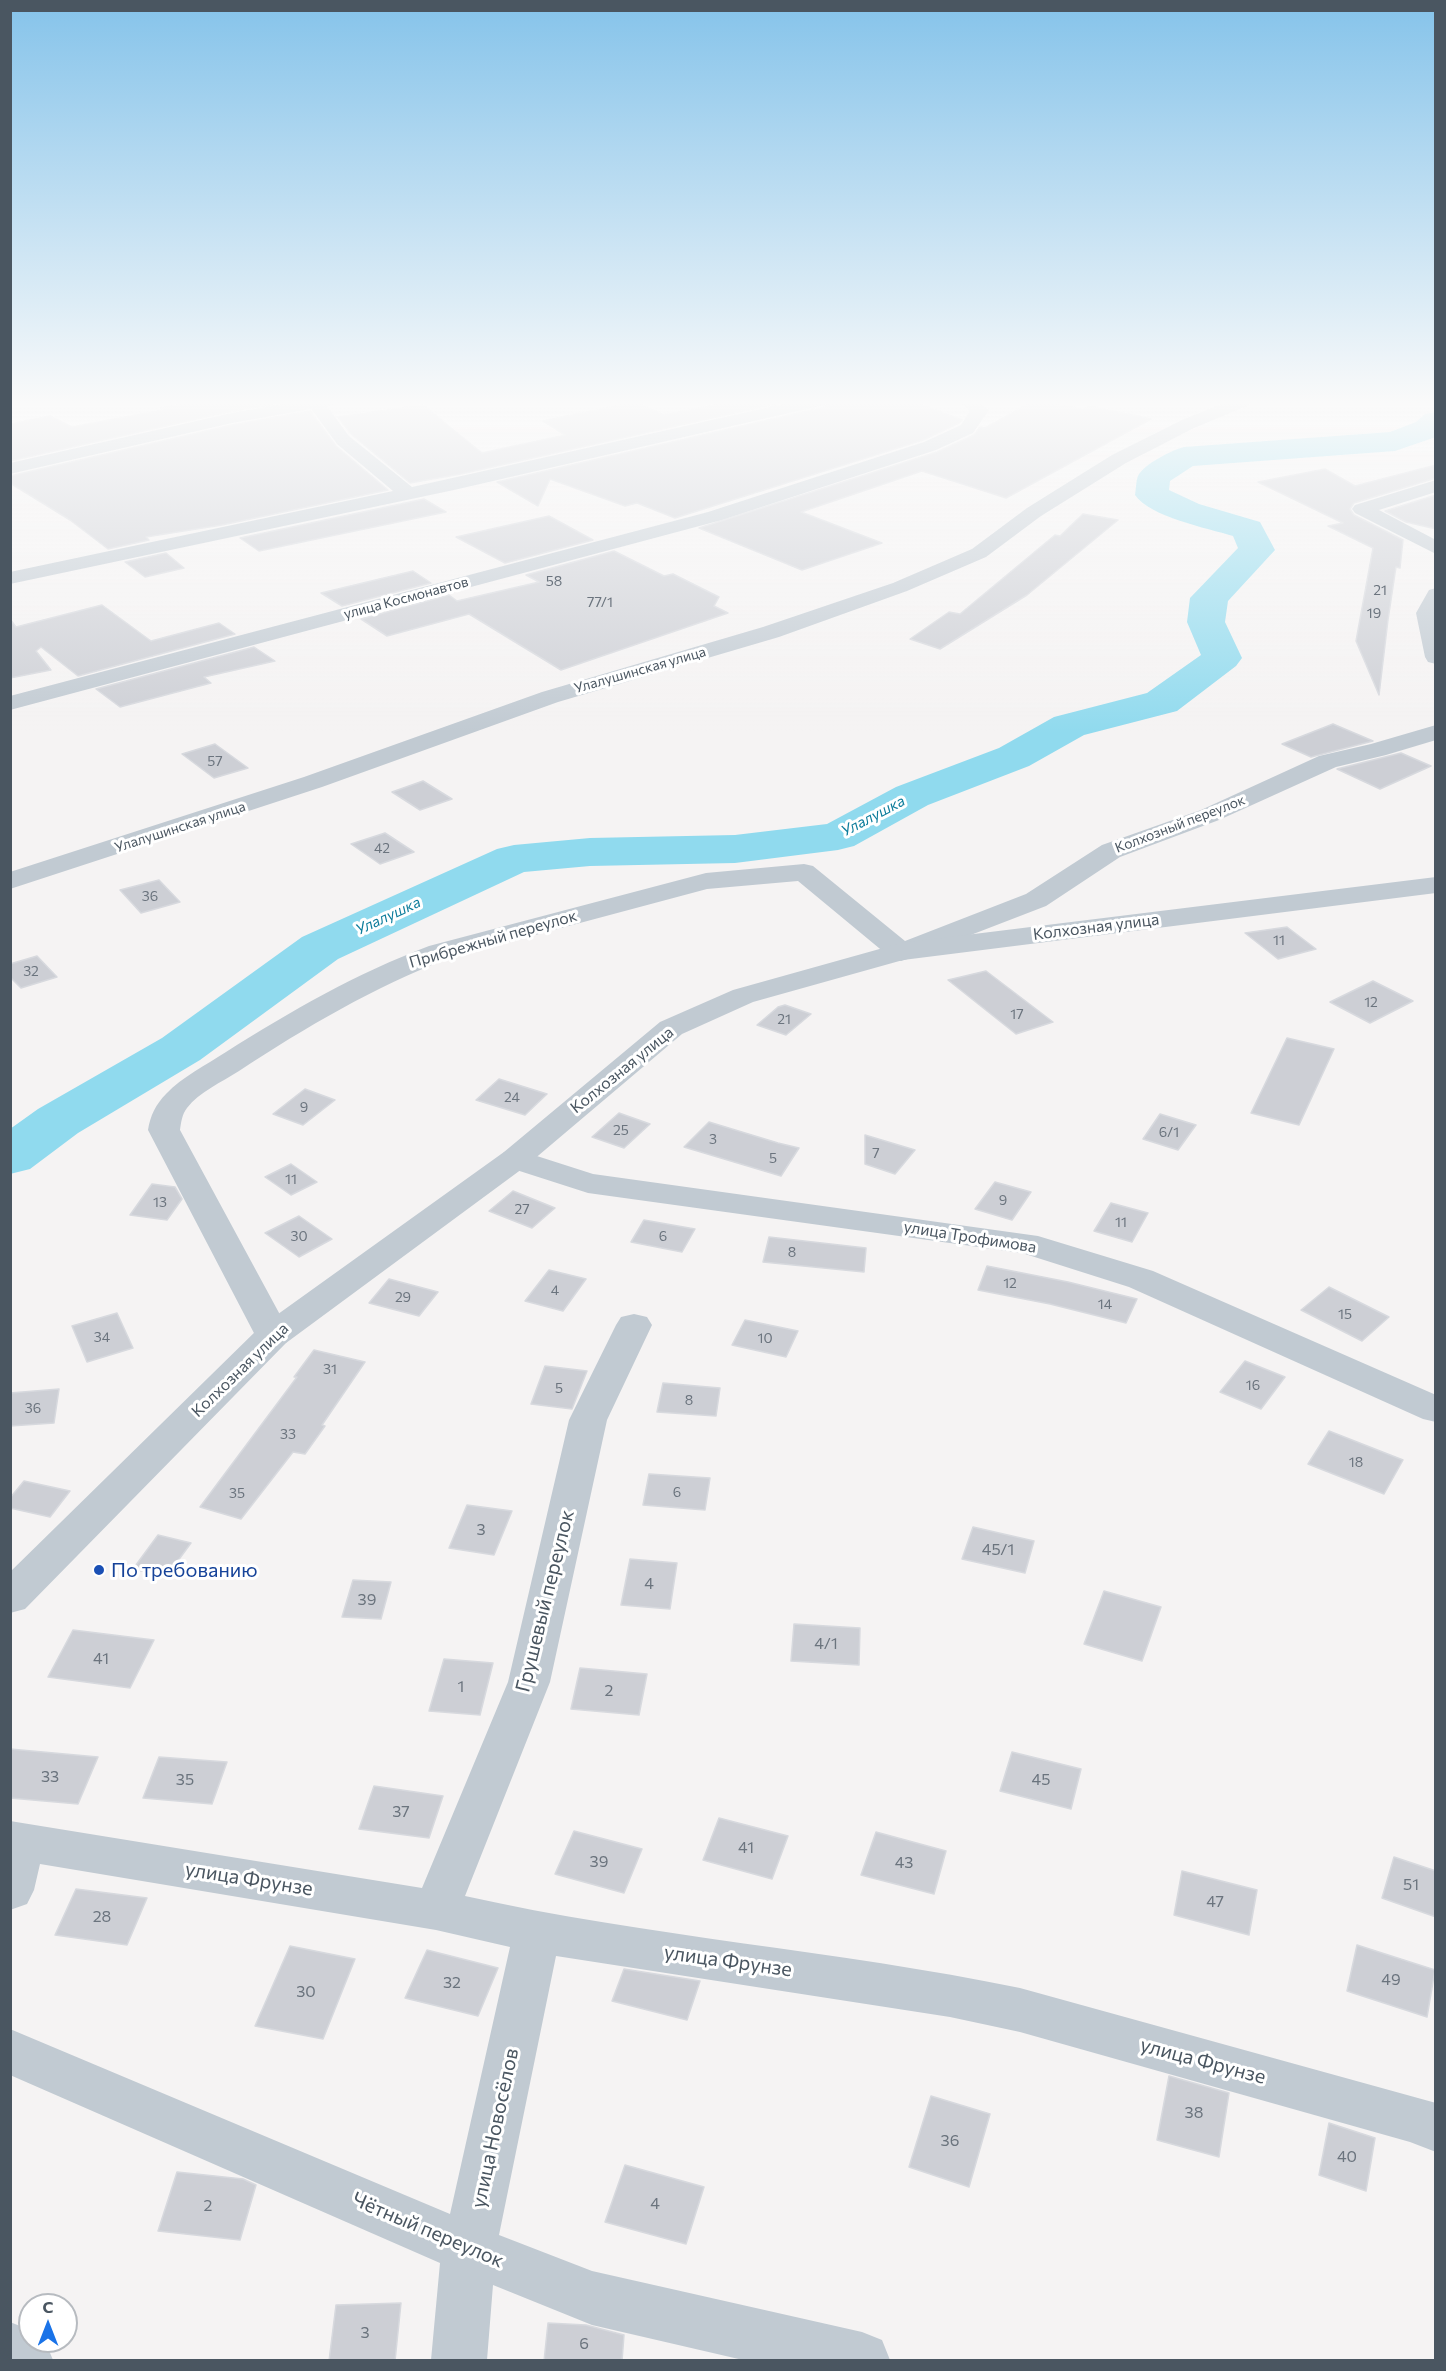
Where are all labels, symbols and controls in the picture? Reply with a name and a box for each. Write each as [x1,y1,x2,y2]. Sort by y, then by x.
street label: улица Космонавтов [342,573,470,623]
house number: 58 [546,573,562,589]
house number: 21 [1373,582,1387,598]
house number: 77/1 [587,594,613,610]
house number: 19 [1367,605,1381,621]
street label: Улалушинская улица [572,643,708,697]
house number: 57 [207,753,223,769]
street label: Колхозный переулок [1113,791,1247,857]
water label: Улалушка [838,792,908,840]
street label: Улалушинская улица [113,798,247,856]
house number: 42 [374,840,390,856]
house number: 36 [142,888,158,904]
water label: Улалушка [353,893,423,939]
street label: Прибрежный переулок [407,906,579,972]
street label: Колхозная улица [1032,910,1160,944]
house number: 11 [1273,932,1285,948]
house number: 32 [23,963,39,979]
house number: 12 [1364,994,1378,1010]
house number: 17 [1010,1006,1024,1022]
house number: 21 [777,1011,791,1027]
street label: Колхозная улица [567,1023,677,1117]
house number: 24 [504,1089,520,1105]
house number: 9 [300,1099,308,1115]
house number: 25 [613,1122,629,1138]
house number: 6/1 [1159,1124,1179,1140]
house number: 3 [709,1131,717,1147]
house number: 7 [872,1145,880,1161]
house number: 5 [769,1150,777,1166]
house number: 11 [285,1171,297,1187]
house number: 9 [999,1192,1007,1208]
house number: 13 [153,1194,167,1210]
house number: 27 [514,1201,530,1217]
house number: 11 [1115,1214,1127,1230]
street label: улица Трофимова [902,1217,1038,1257]
house number: 30 [290,1228,308,1244]
house number: 6 [659,1228,667,1244]
house number: 8 [788,1244,796,1260]
house number: 12 [1003,1275,1017,1291]
house number: 4 [551,1282,559,1298]
house number: 29 [395,1289,411,1305]
house number: 14 [1098,1296,1112,1312]
house number: 15 [1338,1306,1352,1322]
street label: Колхозная улица [188,1319,292,1421]
house number: 34 [94,1329,110,1345]
house number: 10 [757,1330,773,1346]
house number: 31 [323,1361,337,1377]
house number: 16 [1246,1377,1260,1393]
house number: 5 [555,1380,563,1396]
house number: 8 [685,1392,693,1408]
house number: 36 [25,1400,41,1416]
house number: 33 [280,1426,296,1442]
house number: 18 [1349,1454,1363,1470]
house number: 6 [673,1484,681,1500]
house number: 35 [229,1485,245,1501]
street label: Грушевый переулок [511,1507,579,1695]
house number: 3 [476,1520,486,1540]
house number: 45/1 [982,1540,1014,1560]
place label: По требованию [111,1558,258,1582]
marker: По требованию [92,1563,106,1577]
house number: 4 [644,1574,654,1594]
house number: 39 [358,1590,376,1610]
house number: 4/1 [814,1634,838,1654]
house number: 41 [93,1649,109,1669]
house number: 1 [458,1677,464,1697]
house number: 2 [605,1681,613,1701]
house number: 33 [41,1767,59,1787]
house number: 35 [176,1770,194,1790]
house number: 45 [1032,1770,1050,1790]
house number: 37 [392,1802,410,1822]
house number: 41 [738,1838,754,1858]
house number: 39 [590,1852,608,1872]
house number: 43 [895,1853,913,1873]
street label: улица Фрунзе [183,1857,315,1901]
house number: 51 [1403,1875,1419,1895]
house number: 47 [1206,1892,1224,1912]
house number: 28 [93,1907,111,1927]
street label: улица Фрунзе [662,1940,794,1982]
house number: 49 [1381,1970,1401,1990]
house number: 32 [443,1973,461,1993]
house number: 30 [296,1982,316,2002]
street label: улица Фрунзе [1138,2033,1268,2089]
street label: улица Новосёлов [466,2046,524,2210]
house number: 38 [1185,2103,1203,2123]
house number: 36 [941,2131,959,2151]
house number: 40 [1337,2147,1357,2167]
street label: Чётный переулок [349,2187,507,2273]
house number: 4 [650,2194,660,2214]
house number: 2 [204,2196,212,2216]
north arrow [18,2293,78,2353]
text: С [43,2297,53,2316]
house number: 3 [360,2323,370,2343]
house number: 6 [579,2334,589,2354]

